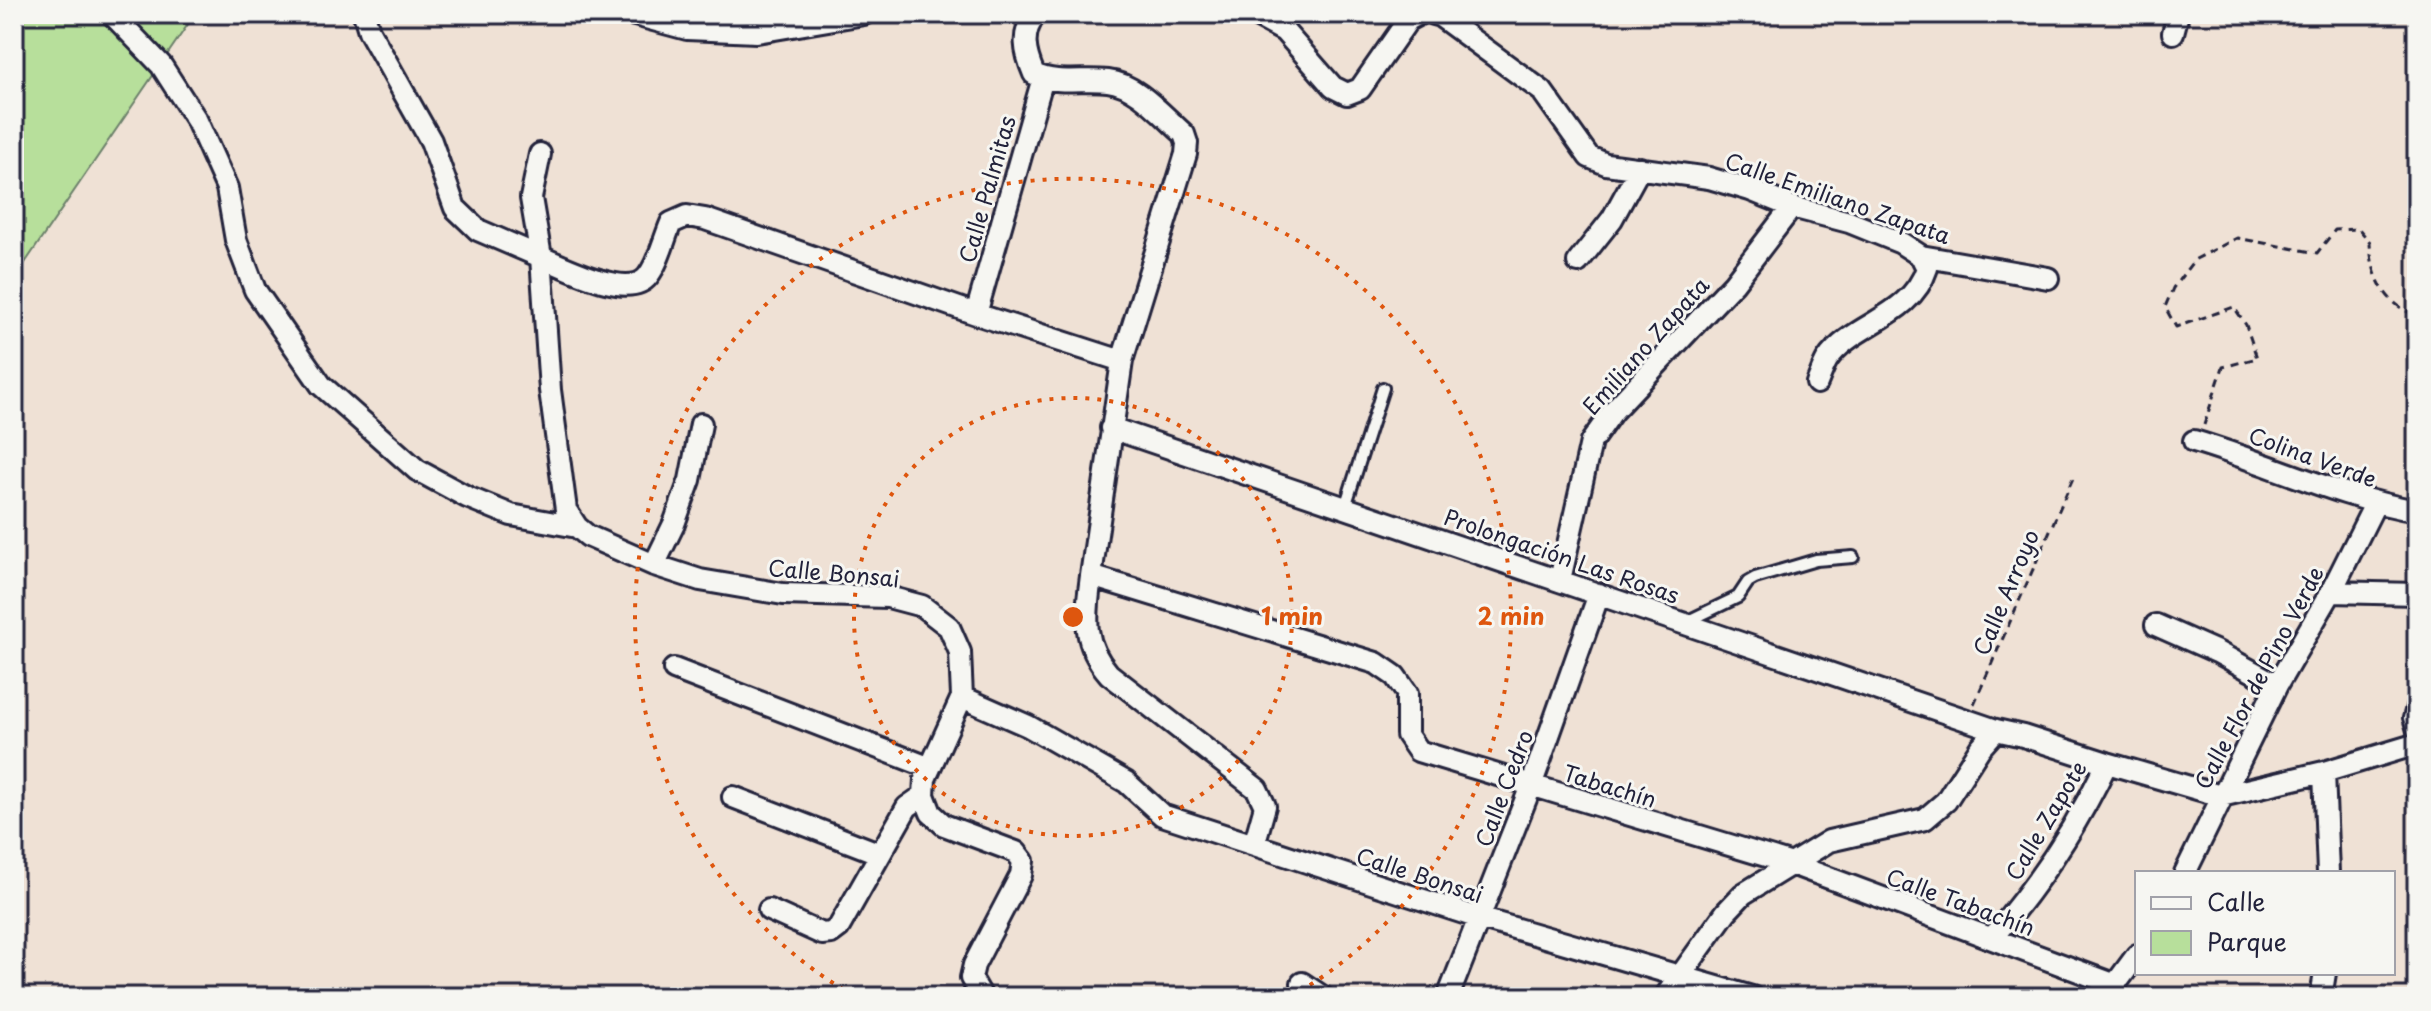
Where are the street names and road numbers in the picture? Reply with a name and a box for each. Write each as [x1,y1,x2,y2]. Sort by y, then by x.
street label: Calle Palmitas [949,111,1023,267]
street label: Calle Emiliano Zapata [1721,143,1955,251]
street label: Emiliano Zapata [1574,269,1716,421]
street label: Colina Verde [2244,418,2382,494]
street label: Prolongación Las Rosas [1440,499,1684,611]
street label: Calle Arroyo [1964,524,2046,660]
street label: Calle Bonsai [767,550,901,594]
street label: Calle Flor de Pino Verde [2185,560,2331,794]
street label: Calle Cedro [1466,725,1540,851]
street label: Calle Zapote [1996,754,2094,886]
street label: Tabachín [1559,755,1661,815]
street label: Calle Bonsai [1352,838,1488,910]
street label: Calle Tabachín [1882,859,2040,943]

